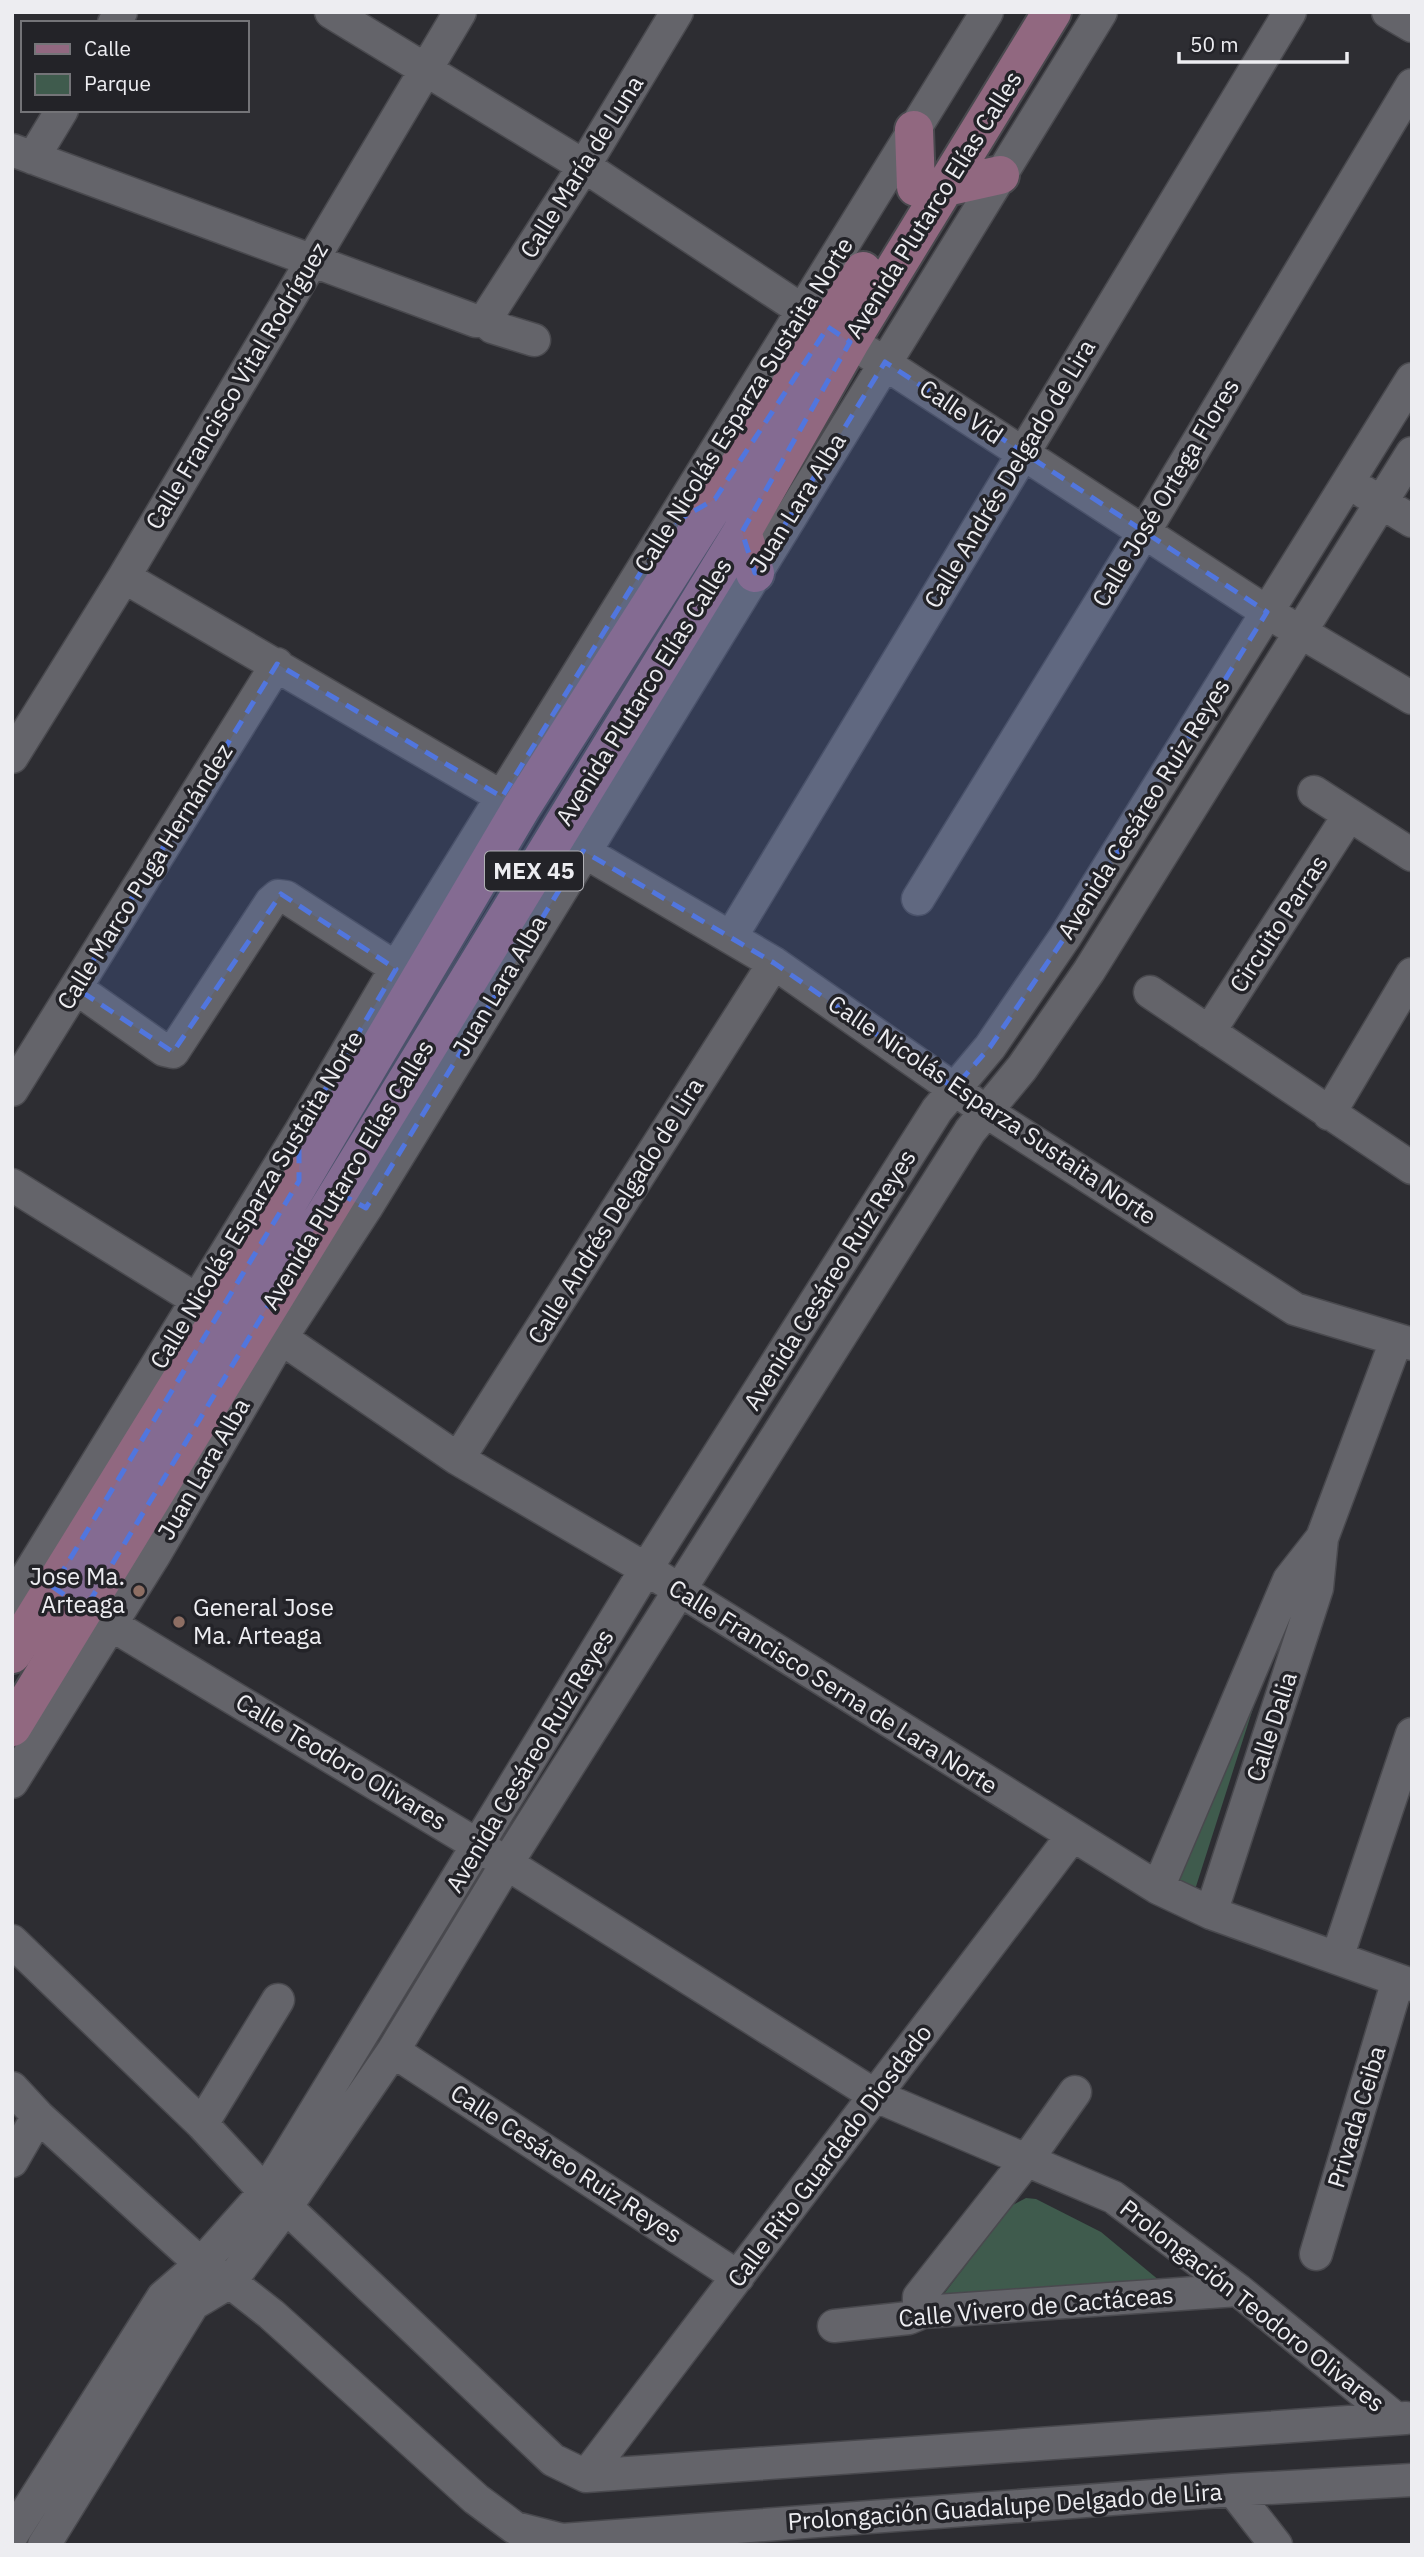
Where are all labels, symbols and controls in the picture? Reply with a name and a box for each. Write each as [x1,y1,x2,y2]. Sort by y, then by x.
legend [21,21,248,112]
scale bar [1179,21,1347,65]
text: 50 m [1190,30,1239,58]
text: Calle [84,34,131,62]
street label: Avenida Plutarco Elías Calles [838,65,1029,344]
text: Parque [84,69,151,97]
street label: Calle María de Luna [512,69,650,264]
street label: Calle Nicolás Esparza Sustaita Norte [626,231,860,578]
street label: Calle Francisco Vital Rodríguez [137,236,335,535]
street label: Calle Andrés Delgado de Lira [916,333,1102,614]
street label: Calle Vid [914,372,1009,451]
street label: Calle José Ortega Flores [1084,372,1246,613]
street label: Juan Lara Alba [742,427,853,578]
street label: Avenida Plutarco Elías Calles [548,552,739,831]
street label: Avenida Cesáreo Ruiz Reyes [1050,672,1237,945]
street label: Calle Marco Puga Hernández [49,737,239,1016]
street label: Circuito Parras [1222,849,1335,998]
road number: MEX 45 [485,852,583,890]
street label: Juan Lara Alba [445,909,554,1062]
street label: Calle Nicolás Esparza Sustaita Norte [822,987,1163,1231]
street label: Calle Nicolás Esparza Sustaita Norte [142,1024,370,1375]
street label: Avenida Plutarco Elías Calles [254,1034,441,1315]
street label: Calle Andrés Delgado de Lira [520,1071,710,1350]
street label: Avenida Cesáreo Ruiz Reyes [736,1143,923,1416]
street label: Juan Lara Alba [150,1392,257,1545]
place label: Jose Ma. Arteaga [30,1560,125,1620]
street label: Calle Francisco Serna de Lara Norte [663,1571,1004,1801]
marker: Jose Ma. Arteaga [131,1583,147,1599]
place label: General Jose Ma. Arteaga [193,1591,334,1651]
marker: General Jose Ma. Arteaga [171,1614,187,1630]
street label: Avenida Cesáreo Ruiz Reyes [438,1623,621,1898]
street label: Calle Dalia [1238,1667,1304,1786]
street label: Calle Teodoro Olivares [230,1685,453,1837]
street label: Calle Rito Guardado Diosdado [720,2018,939,2293]
street label: Privada Ceiba [1319,2042,1393,2192]
street label: Calle Cesáreo Ruiz Reyes [445,2076,688,2250]
street label: Prolongación Teodoro Olivares [1114,2192,1392,2419]
street label: Calle Vivero de Cactáceas [897,2278,1175,2334]
street label: Prolongación Guadalupe Delgado de Lira [787,2475,1223,2537]

